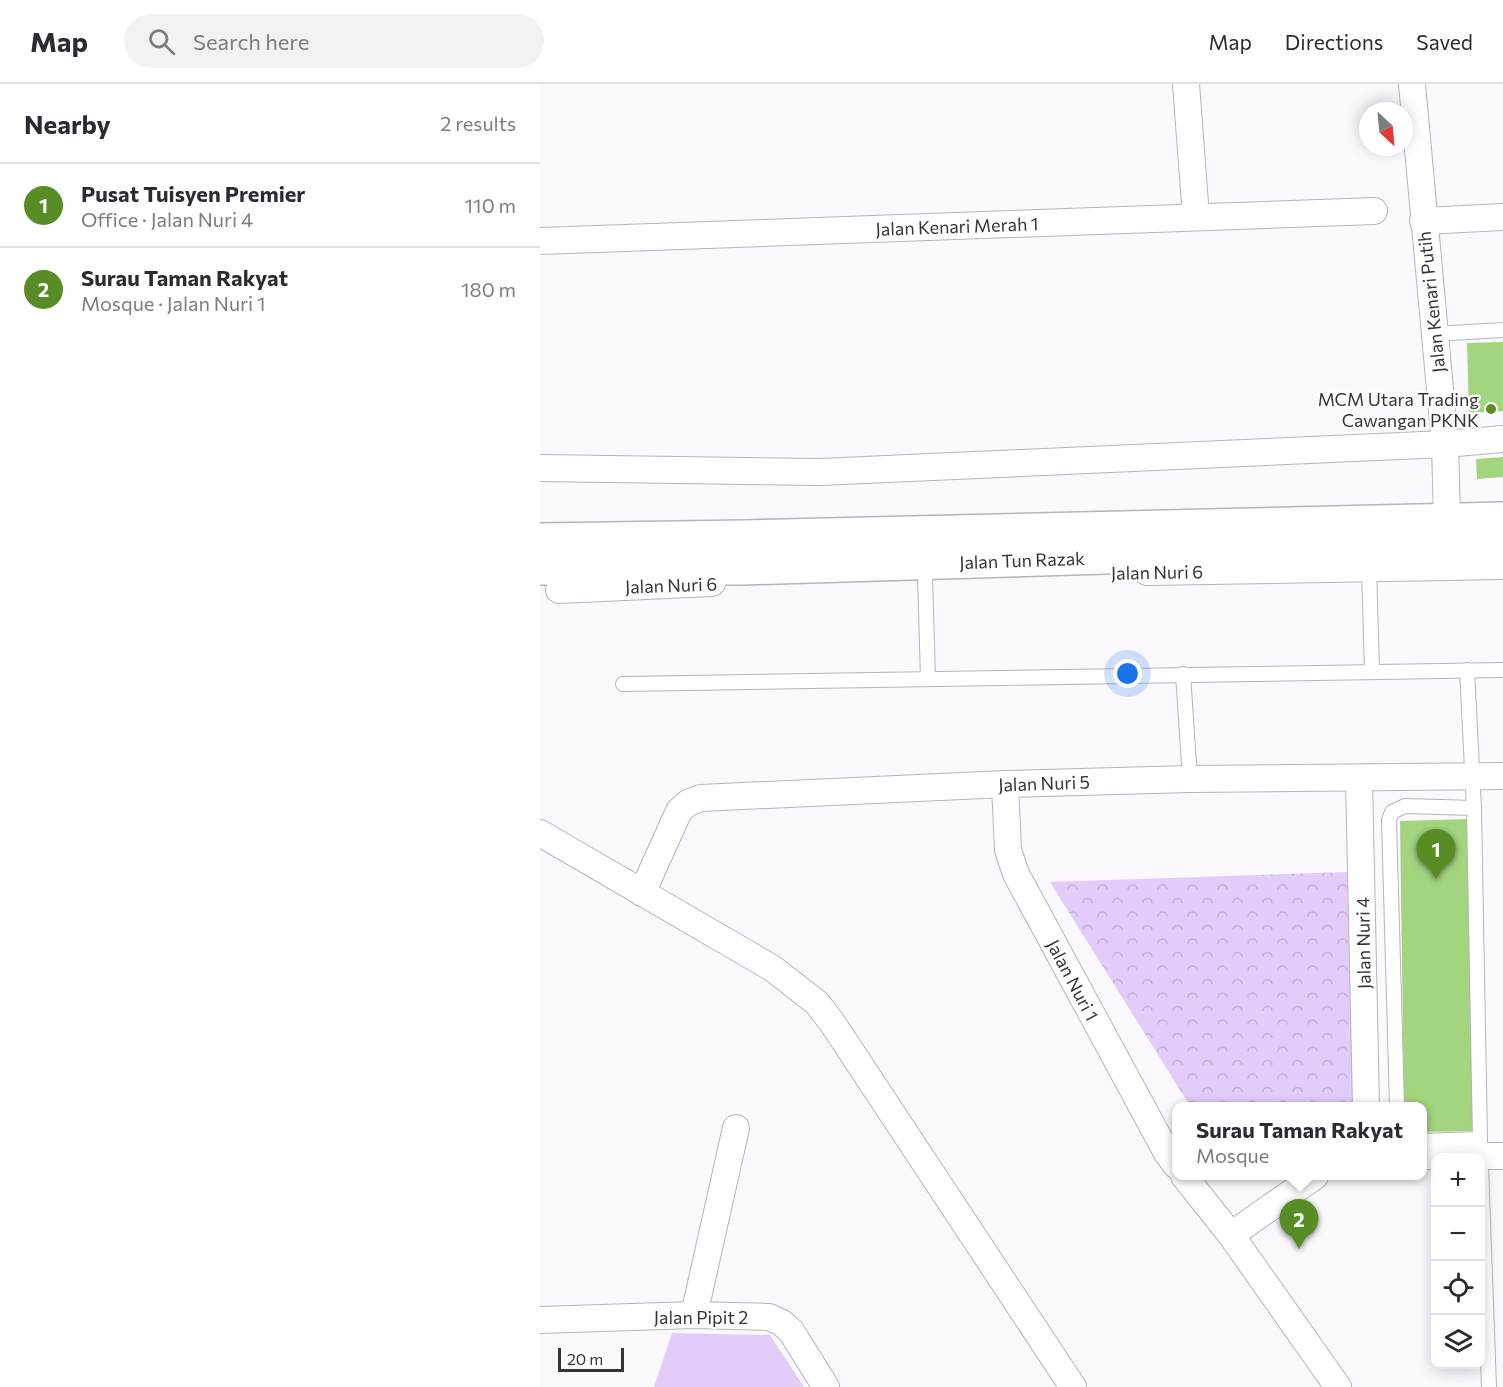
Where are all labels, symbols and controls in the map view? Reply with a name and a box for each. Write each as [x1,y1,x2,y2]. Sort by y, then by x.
search box [124,14,544,68]
text: Map [30,24,88,58]
icon: search [145,25,178,58]
text: Search here [193,28,309,55]
text: Map [1209,29,1252,54]
text: Directions [1285,29,1383,54]
text: Saved [1416,29,1473,54]
north arrow [1359,102,1413,156]
text: Nearby [24,108,111,139]
text: 2 results [440,111,516,135]
text: Pusat Tuisyen Premier [81,180,305,207]
text: 1 [39,193,48,217]
text: 110 m [465,193,516,217]
text: Office · Jalan Nuri 4 [81,207,253,231]
street label: Jalan Kenari Merah 1 [875,212,1039,240]
street label: Jalan Kenari Putih [1413,230,1449,374]
text: Surau Taman Rakyat [81,264,288,291]
text: 2 [38,277,49,301]
text: 180 m [461,277,516,301]
text: Mosque · Jalan Nuri 1 [81,291,266,315]
place label: MCM Utara Trading Cawangan PKNK [1318,388,1479,431]
marker: MCM Utara Trading Cawangan PKNK [1484,402,1498,416]
street label: Jalan Tun Razak [959,547,1085,573]
street label: Jalan Nuri 6 [1111,560,1203,584]
street label: Jalan Nuri 6 [625,572,717,598]
your location [1113,659,1142,688]
street label: Jalan Nuri 5 [998,770,1090,796]
pin: 1 [1416,830,1456,879]
street label: Jalan Nuri 4 [1351,897,1375,989]
street label: Jalan Nuri 1 [1042,936,1104,1024]
popup [1172,1102,1427,1180]
text: Surau Taman Rakyat [1196,1116,1403,1143]
text: Mosque [1196,1143,1269,1167]
map controls [1431,1153,1485,1369]
button: + [1431,1153,1485,1207]
pin: 2 [1280,1200,1318,1249]
button: − [1431,1207,1485,1261]
button: locate [1431,1261,1485,1315]
street label: Jalan Pipit 2 [654,1306,748,1328]
button: layers [1431,1315,1485,1369]
scale bar [558,1345,624,1372]
text: 20 m [567,1349,603,1368]

